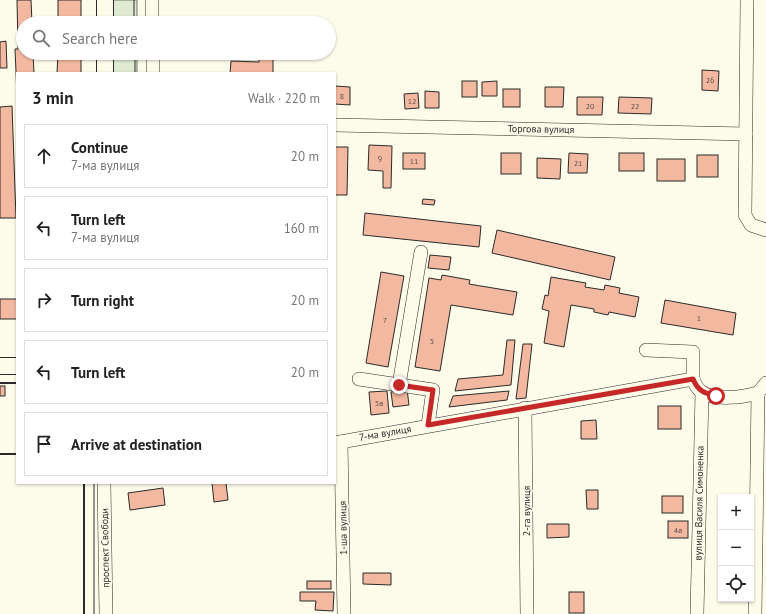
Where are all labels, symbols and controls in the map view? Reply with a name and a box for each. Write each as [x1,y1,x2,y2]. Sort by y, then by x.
search box [16,16,336,60]
icon: search [30,27,52,49]
text: Search here [62,29,138,48]
house number: 26 [706,75,714,85]
text: 3 min [32,87,73,109]
text: Walk · 220 m [248,90,320,107]
house number: 8 [340,91,344,101]
house number: 12 [408,96,416,106]
house number: 20 [586,101,595,111]
house number: 22 [631,101,639,111]
street label: Торгова вулиця [508,122,575,136]
text: Continue [71,138,128,157]
icon: ahead [33,145,55,167]
text: 20 m [291,148,319,165]
house number: 9 [378,153,382,163]
house number: 11 [410,156,418,166]
text: 7-ма вулиця [71,157,140,174]
house number: 21 [574,158,582,168]
text: Turn left [71,210,125,229]
icon: left [33,217,55,239]
text: 160 m [284,220,319,237]
text: 7-ма вулиця [71,229,140,246]
icon: right [33,289,55,311]
text: Turn right [71,291,134,310]
text: 20 m [291,292,319,309]
house number: 1 [697,313,701,323]
house number: 7 [383,315,387,325]
house number: 5 [430,336,434,346]
icon: left [33,361,55,383]
text: Turn left [71,363,125,382]
text: 20 m [291,364,319,381]
route end [390,376,408,394]
route start [707,387,725,405]
house number: 5а [375,398,383,408]
street label: 7-ма вулиця [358,422,412,444]
icon: arrive [33,433,55,455]
text: Arrive at destination [71,435,202,454]
street label: вулиця Василя Симоненка [691,446,707,560]
street label: 2-га вулиця [520,485,533,536]
map controls [718,494,754,602]
button: + [718,494,754,530]
street label: 1-ша вулиця [336,501,350,555]
street label: проспект Свободи [98,508,112,588]
house number: 4а [674,525,682,535]
button: − [718,530,754,566]
button: locate [718,566,754,602]

